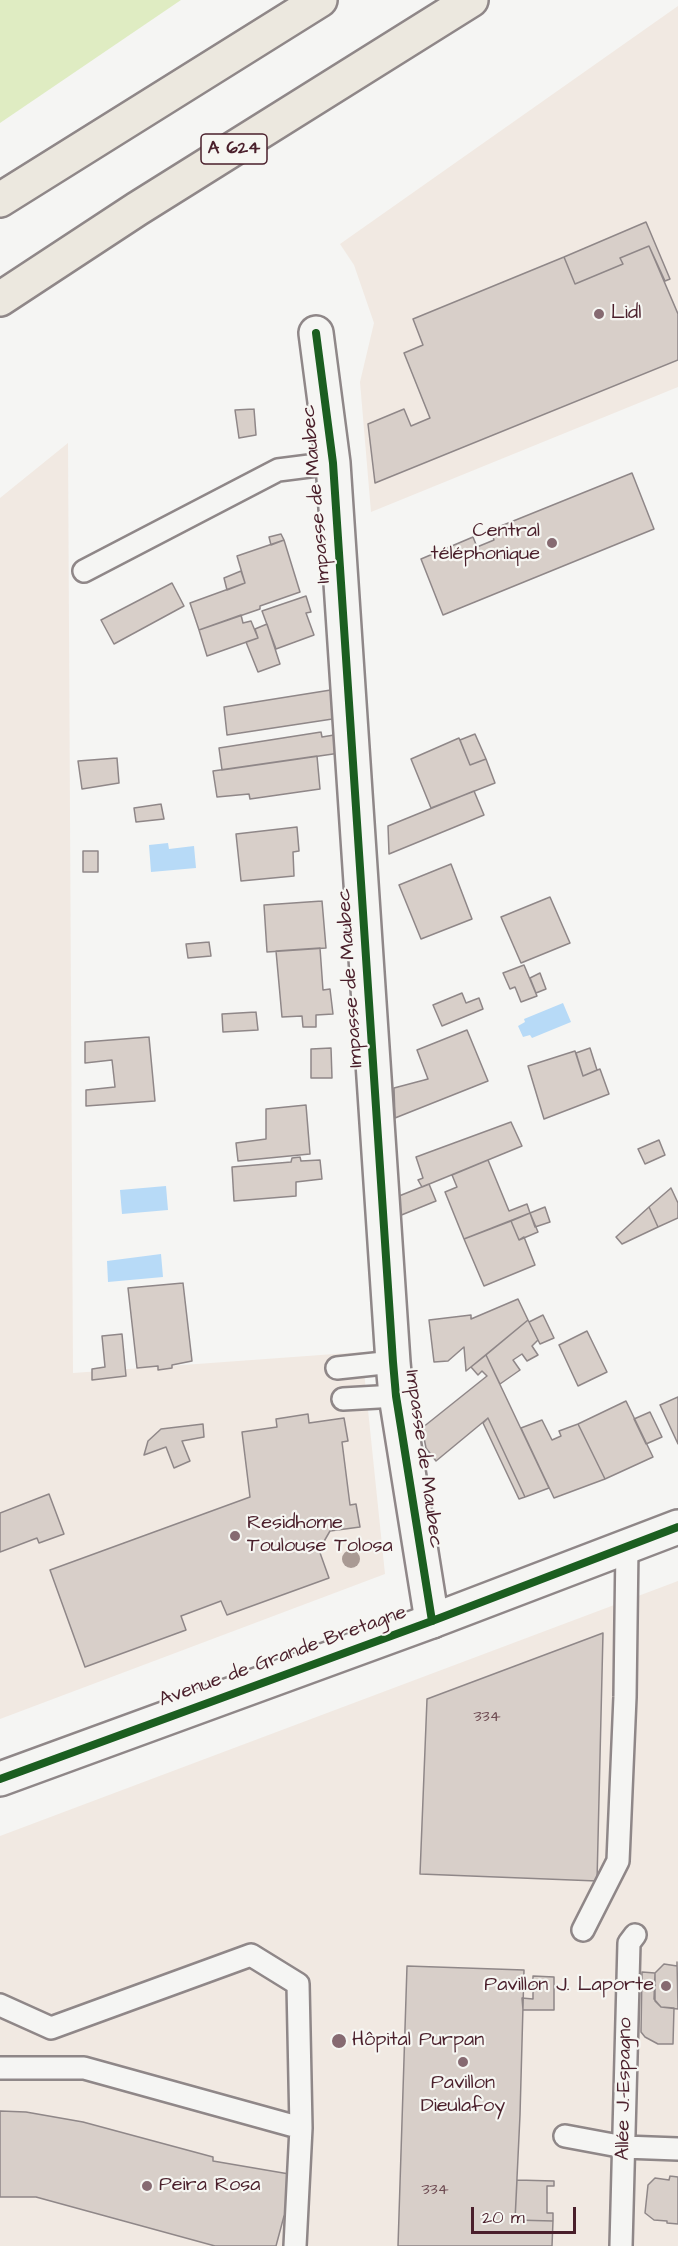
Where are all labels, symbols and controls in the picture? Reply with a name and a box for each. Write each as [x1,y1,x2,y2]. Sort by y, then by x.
road number: A 624 [201,134,267,164]
place label: Lidl [611,302,641,326]
marker: Lidl [592,307,606,321]
street label: Impasse de Maubec [297,404,337,584]
place label: Central téléphonique [431,520,540,567]
marker: Central téléphonique [545,536,559,550]
street label: Impasse de Maubec [333,888,369,1068]
street label: Impasse de Maubec [399,1368,447,1550]
place label: Residhome Toulouse Tolosa [247,1512,393,1559]
marker: Residhome Toulouse Tolosa [228,1529,242,1543]
street label: Avenue de Grande Bretagne [156,1601,410,1713]
house number: 334 [473,1708,501,1728]
place label: Pavillon J. Laporte [484,1974,654,1998]
marker: Pavillon J. Laporte [659,1979,673,1993]
street label: Allée J.-Espagno [612,2017,638,2161]
place label: Hôpital Purpan [352,2029,484,2053]
marker: Hôpital Purpan [330,2032,348,2050]
marker: Pavillon Dieulafoy [456,2055,470,2069]
place label: Pavillon Dieulafoy [421,2072,505,2119]
place label: Peira Rosa [159,2174,261,2198]
marker: Peira Rosa [140,2179,154,2193]
house number: 334 [421,2181,449,2201]
scale bar [474,2195,579,2233]
text: 20 m [482,2205,525,2230]

